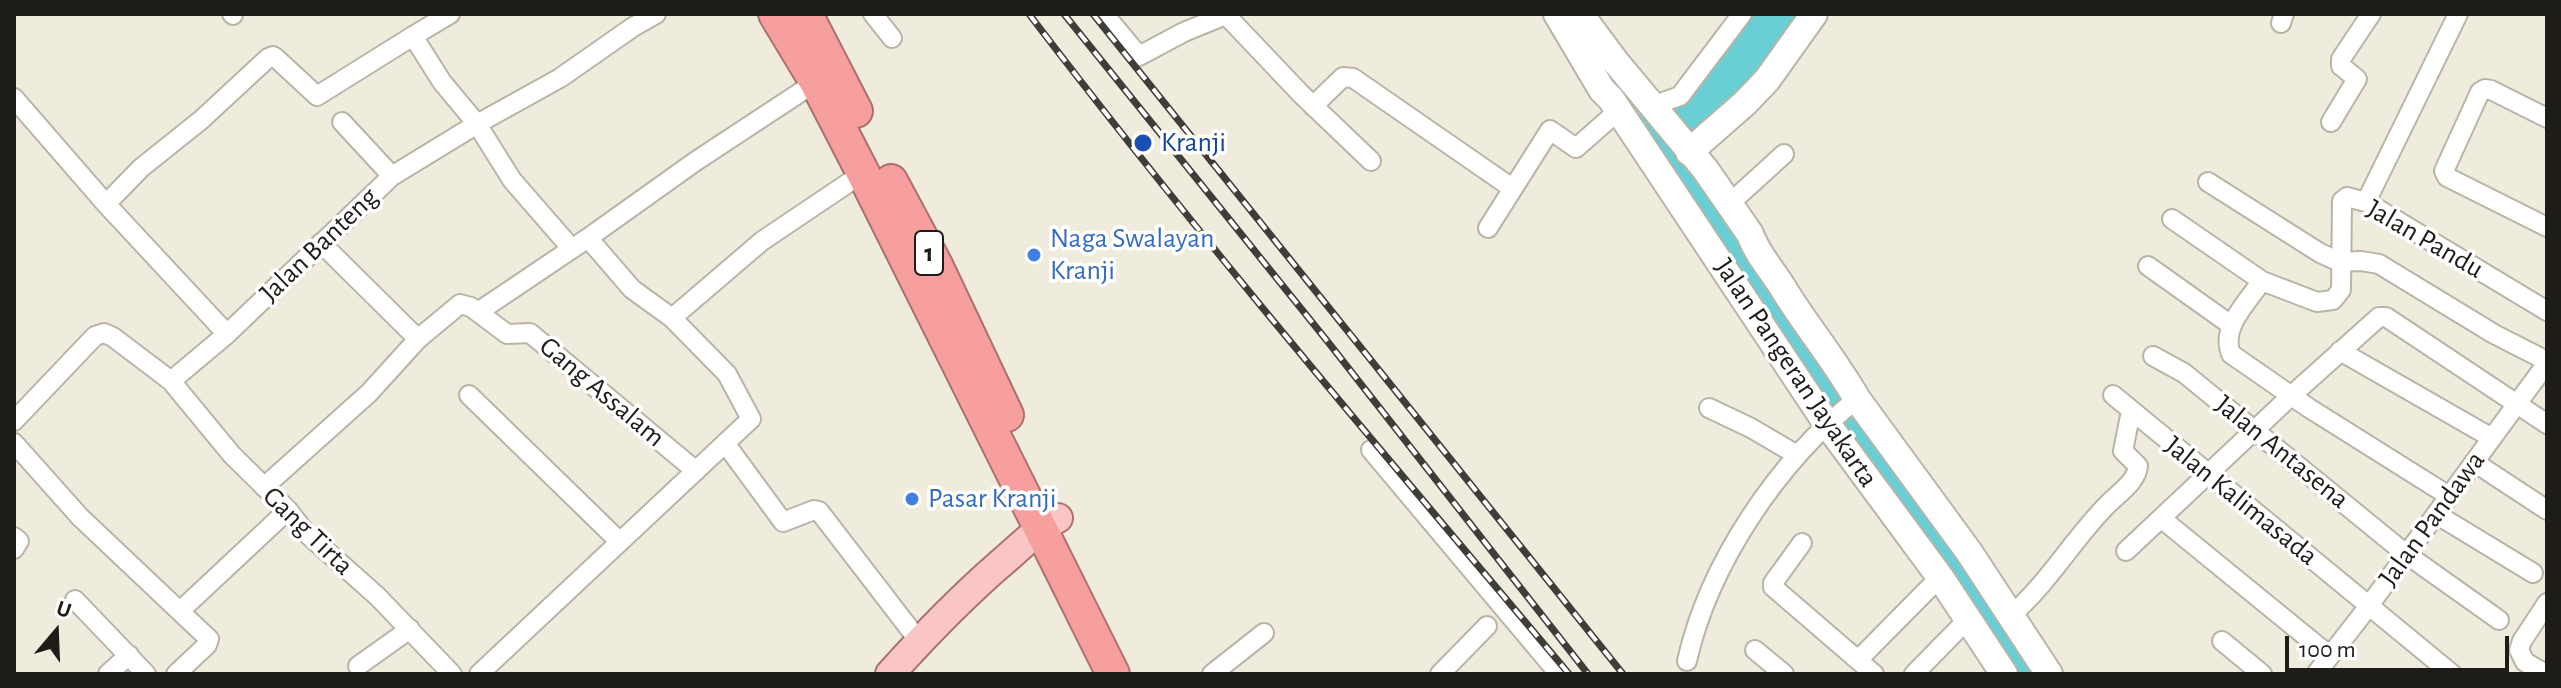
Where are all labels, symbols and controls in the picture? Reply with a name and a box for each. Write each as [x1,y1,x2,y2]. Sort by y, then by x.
place label: Kranji [1161,126,1226,160]
marker: Kranji [1132,132,1154,154]
street label: Jalan Banteng [253,180,385,310]
street label: Jalan Pandu [2361,192,2489,286]
place label: Naga Swalayan Kranji [1050,222,1214,288]
road number: 1 [915,231,943,275]
marker: Naga Swalayan Kranji [1025,246,1043,264]
street label: Jalan Pangeran Jayakarta [1707,252,1885,494]
street label: Gang Assalam [532,330,672,454]
street label: Jalan Antasena [2208,388,2356,516]
street label: Jalan Kalimasada [2158,429,2324,573]
street label: Jalan Pandawa [2372,445,2492,593]
street label: Gang Tirta [256,480,360,582]
place label: Pasar Kranji [928,482,1057,516]
marker: Pasar Kranji [903,490,921,508]
north arrow [16,592,96,672]
text: U [54,597,74,622]
scale bar [2289,620,2513,670]
text: 100 m [2299,638,2356,662]

